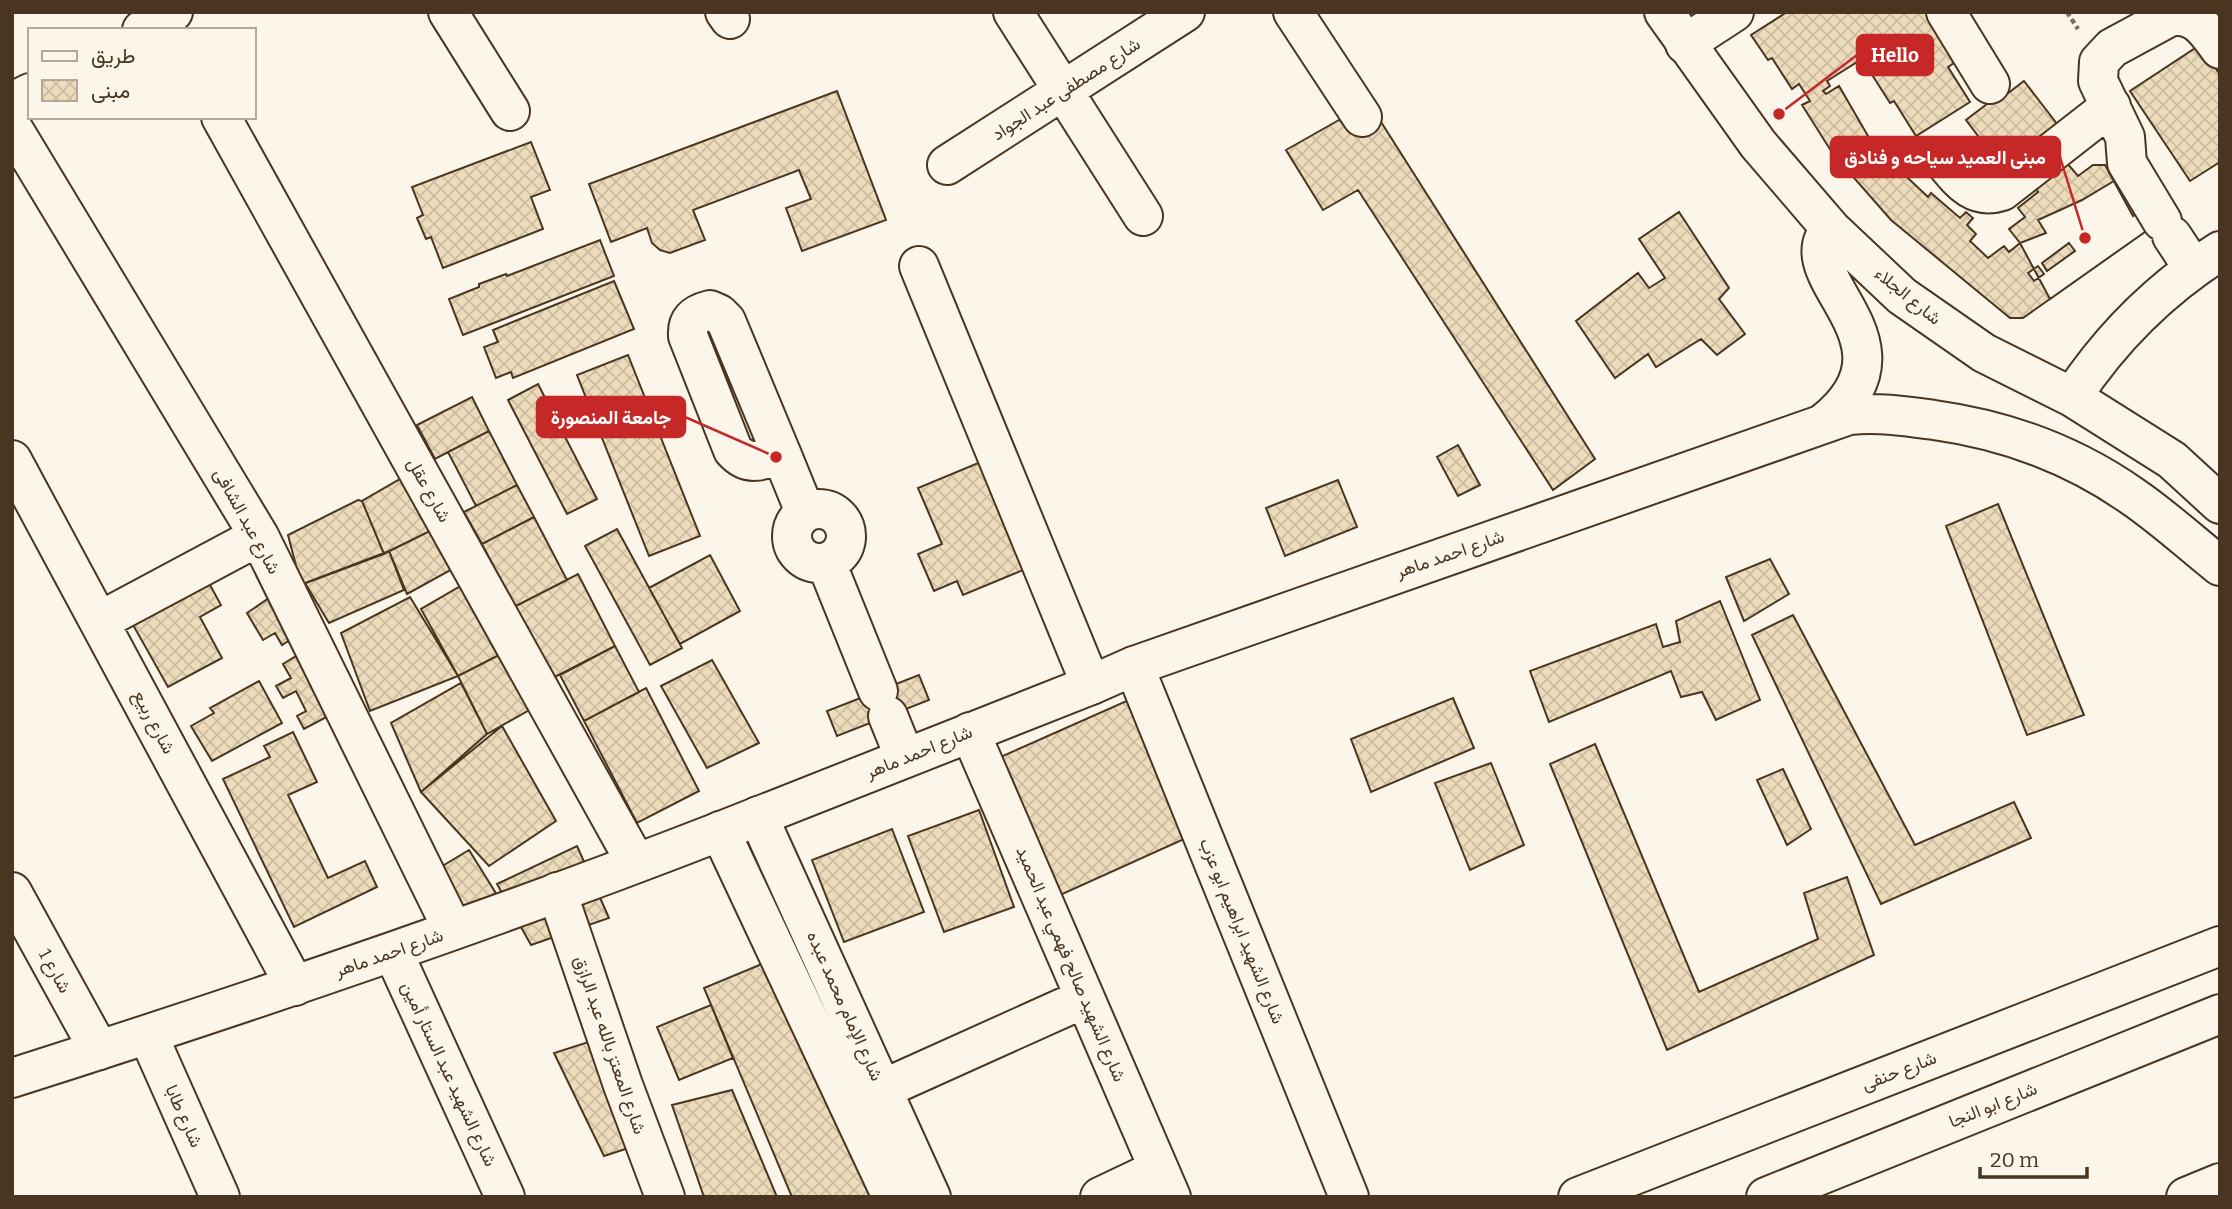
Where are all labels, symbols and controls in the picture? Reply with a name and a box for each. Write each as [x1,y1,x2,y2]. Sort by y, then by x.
legend [28,28,256,119]
street label: شارع مصطفى عبد الجواد [988,33,1145,146]
callout: Hello [1857,35,1933,75]
text: طريق [91,43,136,69]
text: Hello [1871,44,1919,67]
text: مبنى [91,78,130,104]
callout: مبنى العميد سياحه و فنادق [1831,137,2060,177]
text: مبنى العميد سياحه و فنادق [1844,146,2046,170]
street label: شارع الجلاء [1870,262,1946,330]
callout: جامعة المنصورة [537,397,685,437]
text: جامعة المنصورة [551,406,671,430]
street label: شارع عقل [401,454,456,527]
street label: شارع عبد الشافى [208,464,285,578]
street label: شارع احمد ماهر [1392,525,1507,584]
street label: شارع ربيع [127,686,180,758]
street label: شارع احمد ماهر [861,721,976,785]
street label: شارع الشهيد ابراهيم ابو عزب [1194,835,1289,1027]
street label: شارع الشهيد صالح فهمي عبد الحميد [1008,843,1131,1087]
street label: شارع احمد ماهر [331,924,446,983]
street label: شارع الإمام محمد عبده [801,928,888,1085]
street label: شارع 1 [33,945,76,997]
street label: شارع المعتز بالله عبد الرازق [568,953,651,1137]
street label: شارع الشهيد عبد الستار أمين [396,978,502,1170]
street label: شارع حنفى [1858,1047,1940,1096]
street label: شارع ابو النجا [1946,1077,2041,1134]
street label: شارع طابا [160,1081,208,1151]
scale bar [1980,1136,2087,1180]
text: 20 m [1990,1147,2039,1173]

